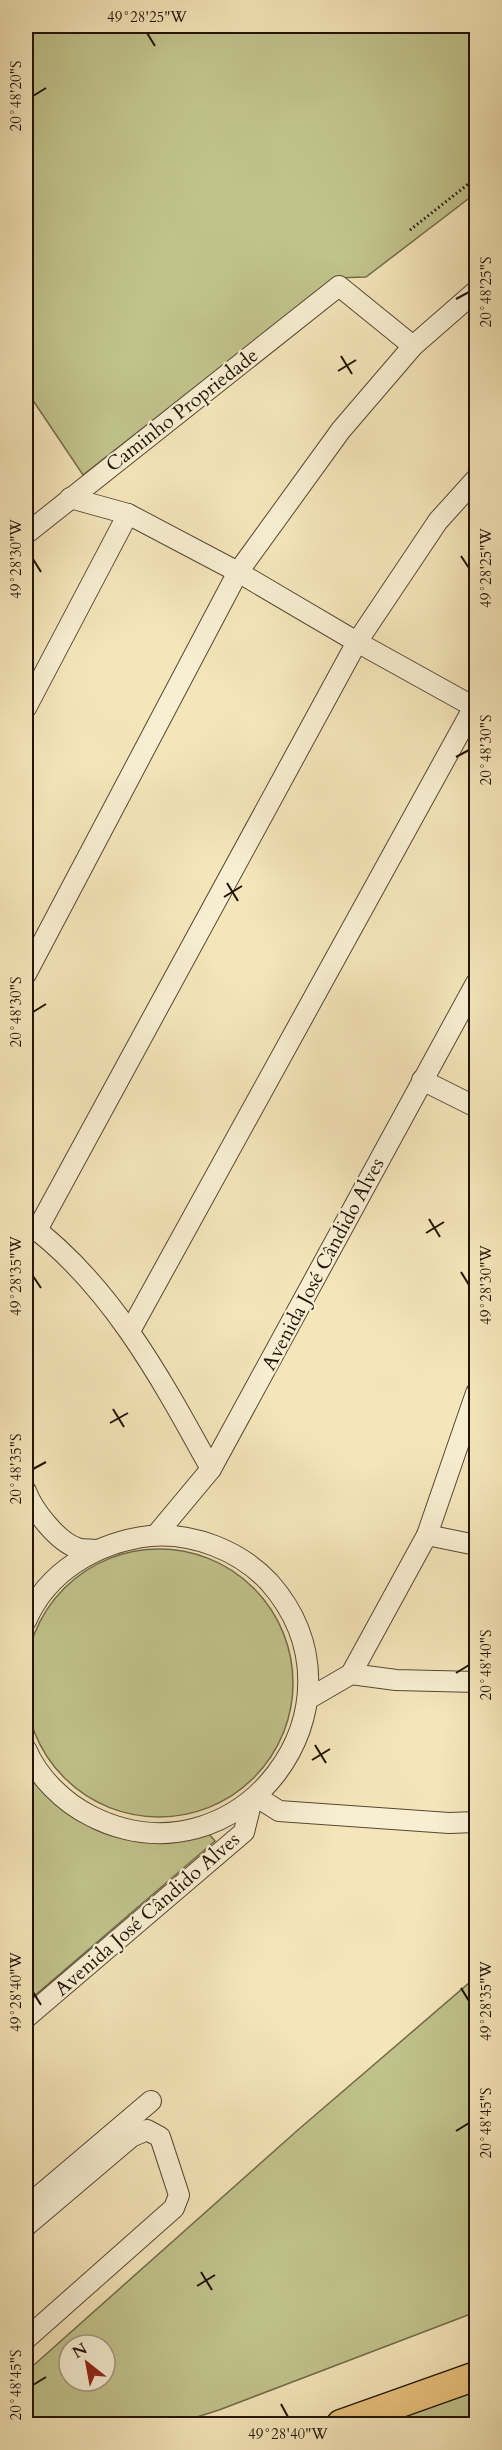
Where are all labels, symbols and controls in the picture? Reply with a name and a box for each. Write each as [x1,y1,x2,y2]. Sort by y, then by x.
text: 49°28'25"W [107,7,187,27]
text: 20°48'20"S [6,61,26,131]
text: 20°48'25"S [476,257,496,327]
street label: Caminho Propriedade [100,342,264,478]
text: 49°28'30"W [6,519,26,599]
text: 49°28'25"W [476,528,496,608]
text: 20°48'30"S [476,715,496,785]
text: 20°48'30"S [6,977,26,1047]
street label: Avenida José Cândido Alves [255,1153,391,1375]
text: 49°28'35"W [6,1236,26,1316]
text: 49°28'30"W [476,1245,496,1325]
text: 20°48'35"S [6,1434,26,1504]
text: 20°48'40"S [476,1630,496,1700]
street label: Avenida José Cândido Alves [49,1826,245,2002]
text: 49°28'40"W [6,1952,26,2032]
text: 49°28'35"W [476,1961,496,2041]
text: 20°48'45"S [476,2088,496,2158]
north arrow [57,2333,117,2393]
text: N [68,2338,92,2364]
text: 20°48'45"S [6,2350,26,2420]
text: 49°28'40"W [248,2424,328,2444]

